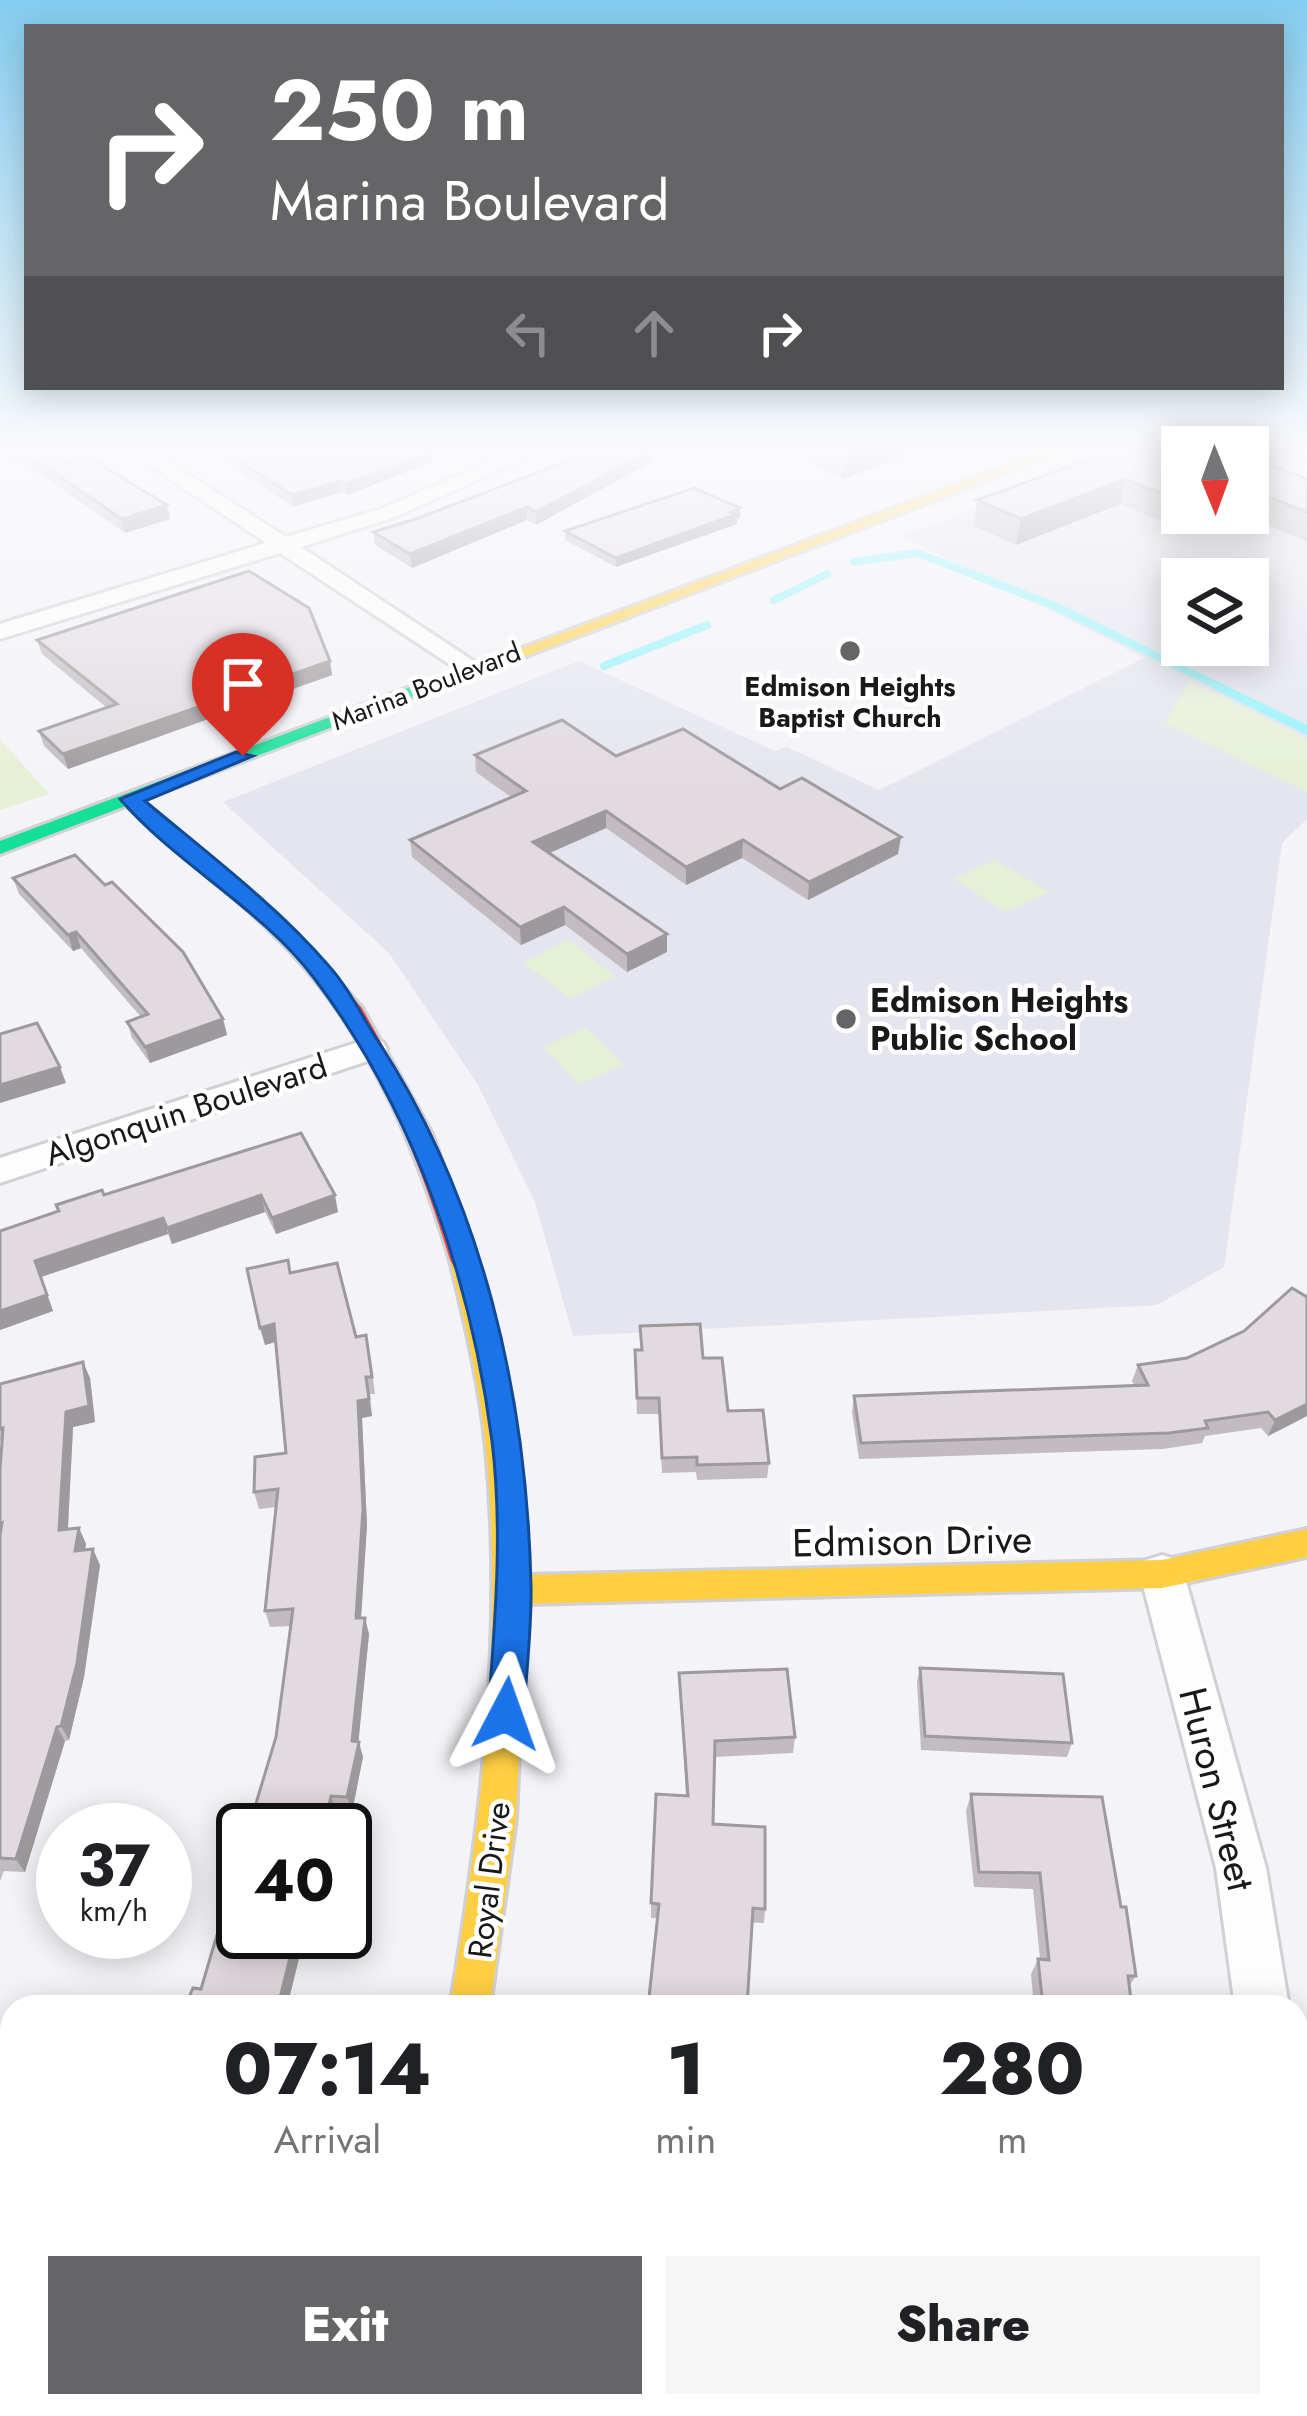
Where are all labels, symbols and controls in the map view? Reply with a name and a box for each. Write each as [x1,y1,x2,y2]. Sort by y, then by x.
text: 250 m [270,50,529,172]
icon: right [72,72,228,228]
text: Marina Boulevard [270,162,669,240]
icon: left [495,300,561,366]
icon: ahead [621,300,687,366]
icon: right [747,300,813,366]
north arrow [1161,426,1269,534]
map controls [1161,426,1269,666]
button: layers [1161,558,1269,666]
street label: Marina Boulevard [326,632,526,740]
pin [192,633,294,756]
marker: Edmison Heights Baptist Church [837,638,863,664]
icon: arrive [210,651,276,717]
place label: Edmison Heights Baptist Church [744,667,956,737]
place label: Edmison Heights Public School [870,977,1128,1062]
marker: Edmison Heights Public School [833,1006,859,1032]
street label: Algonquin Boulevard [39,1042,333,1178]
street label: Edmison Drive [791,1510,1033,1572]
position arrow [443,1651,569,1777]
street label: Huron Street [1164,1681,1270,1897]
street label: Royal Drive [456,1799,522,1961]
speed limit sign: 40 [216,1803,372,1959]
text: 37 [78,1822,150,1909]
text: km/h [80,1889,148,1932]
text: 07:14 [223,2017,432,2121]
text: 1 [667,2017,705,2121]
text: 280 [940,2017,1085,2121]
text: Arrival [274,2111,381,2168]
text: min [655,2111,716,2168]
text: m [997,2111,1027,2168]
button: Exit [48,2256,642,2394]
button: Share [666,2256,1260,2394]

